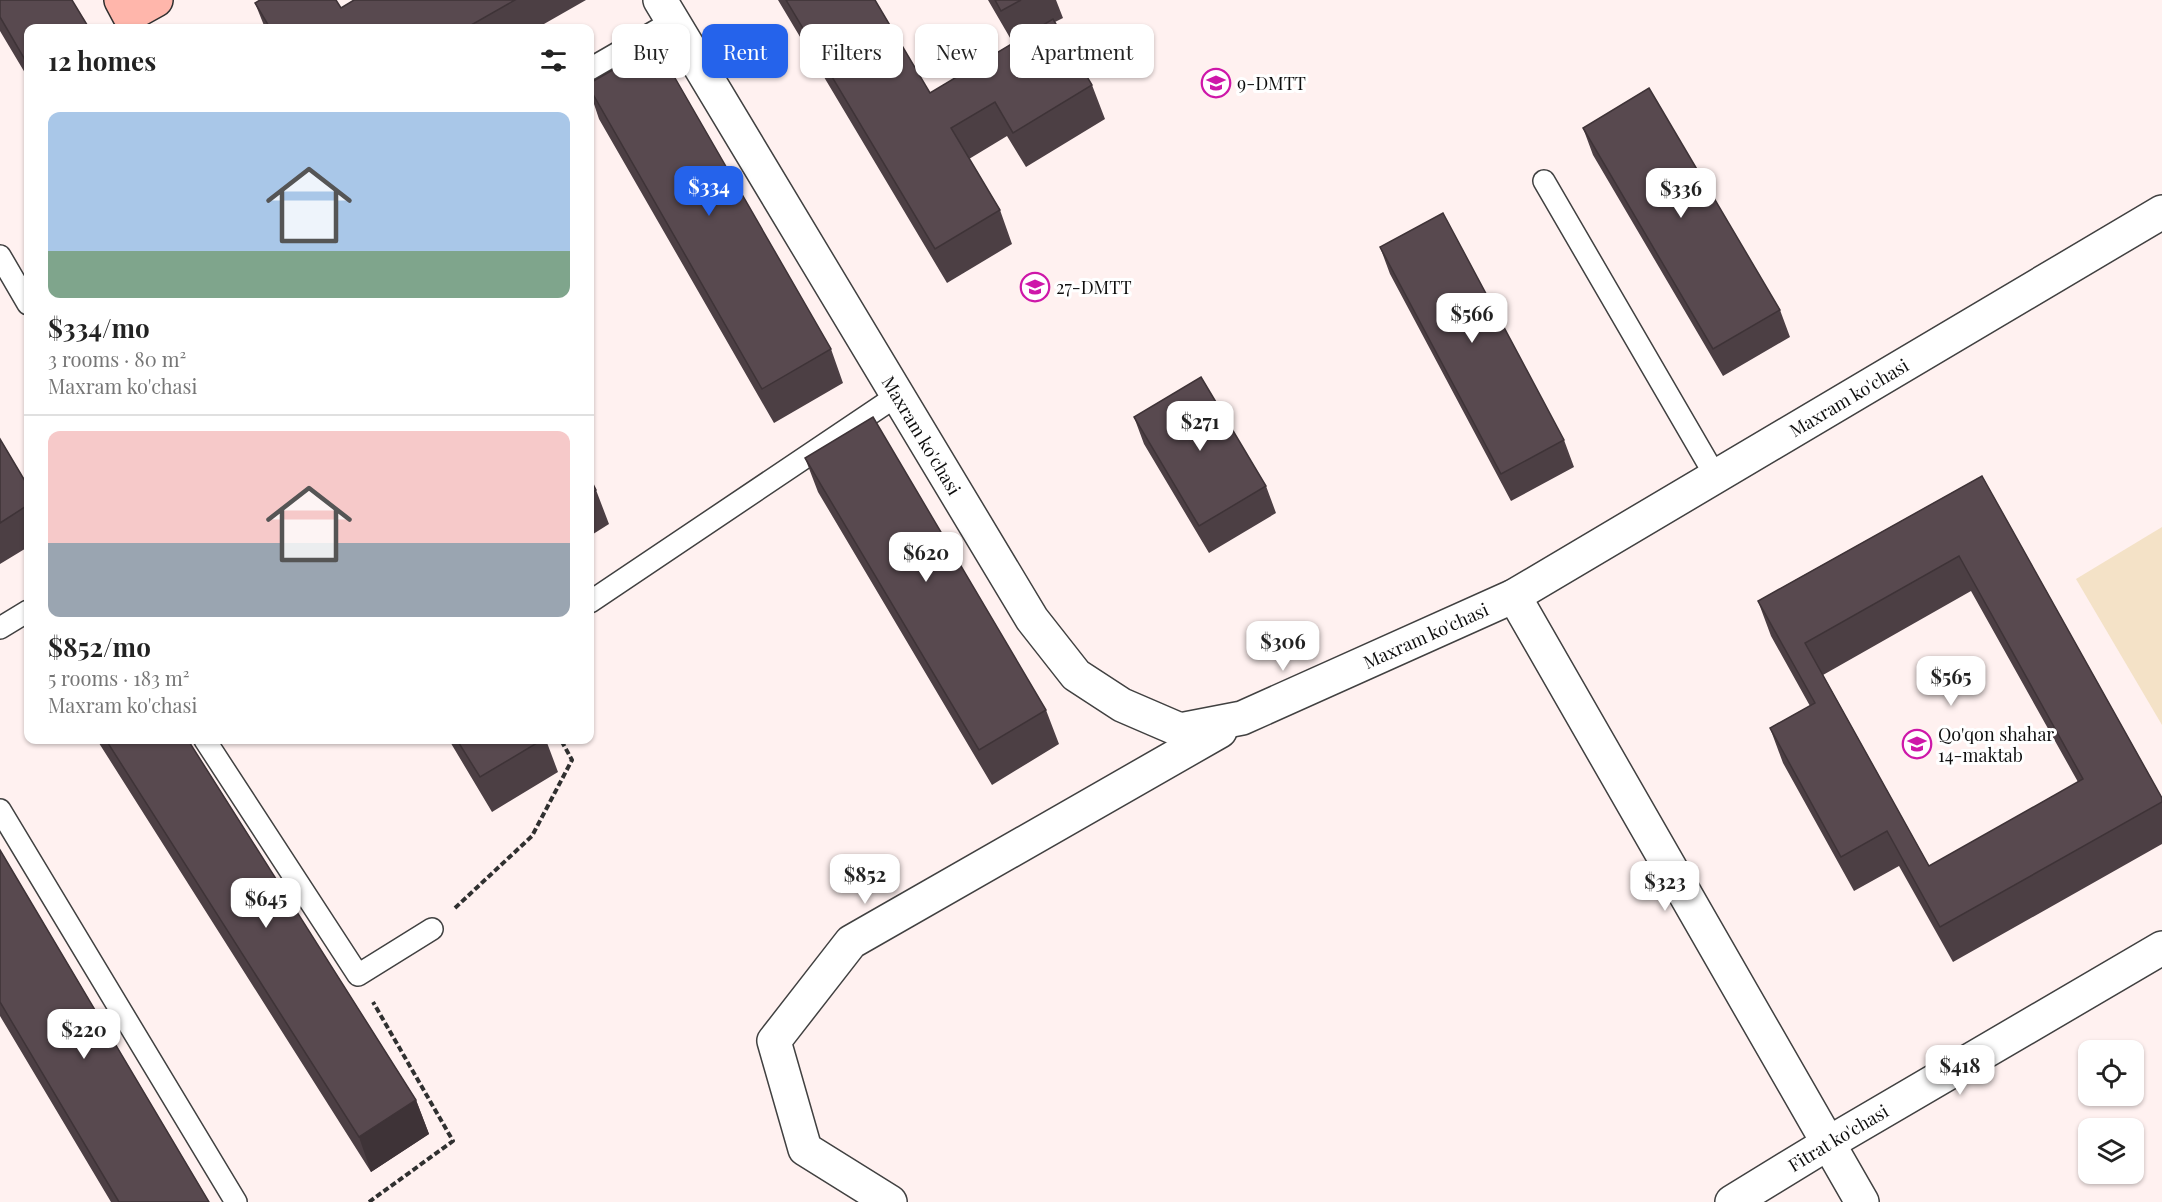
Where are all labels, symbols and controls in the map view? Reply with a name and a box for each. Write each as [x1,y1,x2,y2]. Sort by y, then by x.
chip: Buy [612,24,690,78]
chip: Rent [702,24,788,78]
chip: Filters [800,24,903,78]
chip: New [915,24,998,78]
chip: Apartment [1010,24,1154,78]
text: 12 homes [48,43,156,78]
icon: filters [537,44,570,77]
school or university icon: 9-DMTT [1200,67,1232,99]
place label: 9-DMTT [1237,71,1306,95]
icon: home [255,151,363,259]
pin: $334 [673,166,745,217]
pin: $336 [1645,168,1717,219]
text: $334 [688,172,730,199]
text: $336 [1660,174,1702,201]
school or university icon: 27-DMTT [1019,271,1051,303]
place label: 27-DMTT [1056,275,1132,299]
pin: $566 [1436,293,1508,344]
text: $566 [1450,299,1494,326]
text: $334/mo [48,310,150,345]
text: 3 rooms · 80 m² [48,345,186,372]
street label: Maxram ko'chasi [1785,353,1913,442]
text: Maxram ko'chasi [48,372,197,399]
street label: Maxram ko'chasi [877,372,967,499]
pin: $271 [1164,401,1236,452]
text: $271 [1181,407,1219,434]
icon: home [255,470,363,578]
pin: $620 [890,532,962,583]
text: $620 [903,538,949,565]
street label: Maxram ko'chasi [1359,597,1492,674]
pin: $306 [1247,621,1319,672]
text: $306 [1260,627,1306,654]
text: $852/mo [48,629,151,664]
pin: $565 [1915,656,1987,707]
text: $565 [1930,662,1972,689]
text: 5 rooms · 183 m² [48,664,189,691]
text: Maxram ko'chasi [48,691,197,718]
place label: Qo'qon shahar 14-maktab [1938,722,2054,767]
school or university icon: Qo'qon shahar 14-maktab [1901,728,1933,760]
pin: $852 [829,854,901,905]
text: $852 [844,860,886,887]
pin: $323 [1629,861,1701,912]
text: $323 [1644,867,1686,894]
pin: $645 [230,878,302,929]
text: $645 [245,884,287,911]
pin: $220 [48,1009,120,1060]
text: $220 [61,1015,107,1042]
map controls [2078,1040,2144,1184]
button: locate [2078,1040,2144,1106]
pin: $418 [1924,1045,1996,1096]
text: $418 [1940,1051,1980,1078]
street label: Fitrat ko'chasi [1784,1099,1893,1177]
button: layers [2078,1118,2144,1184]

